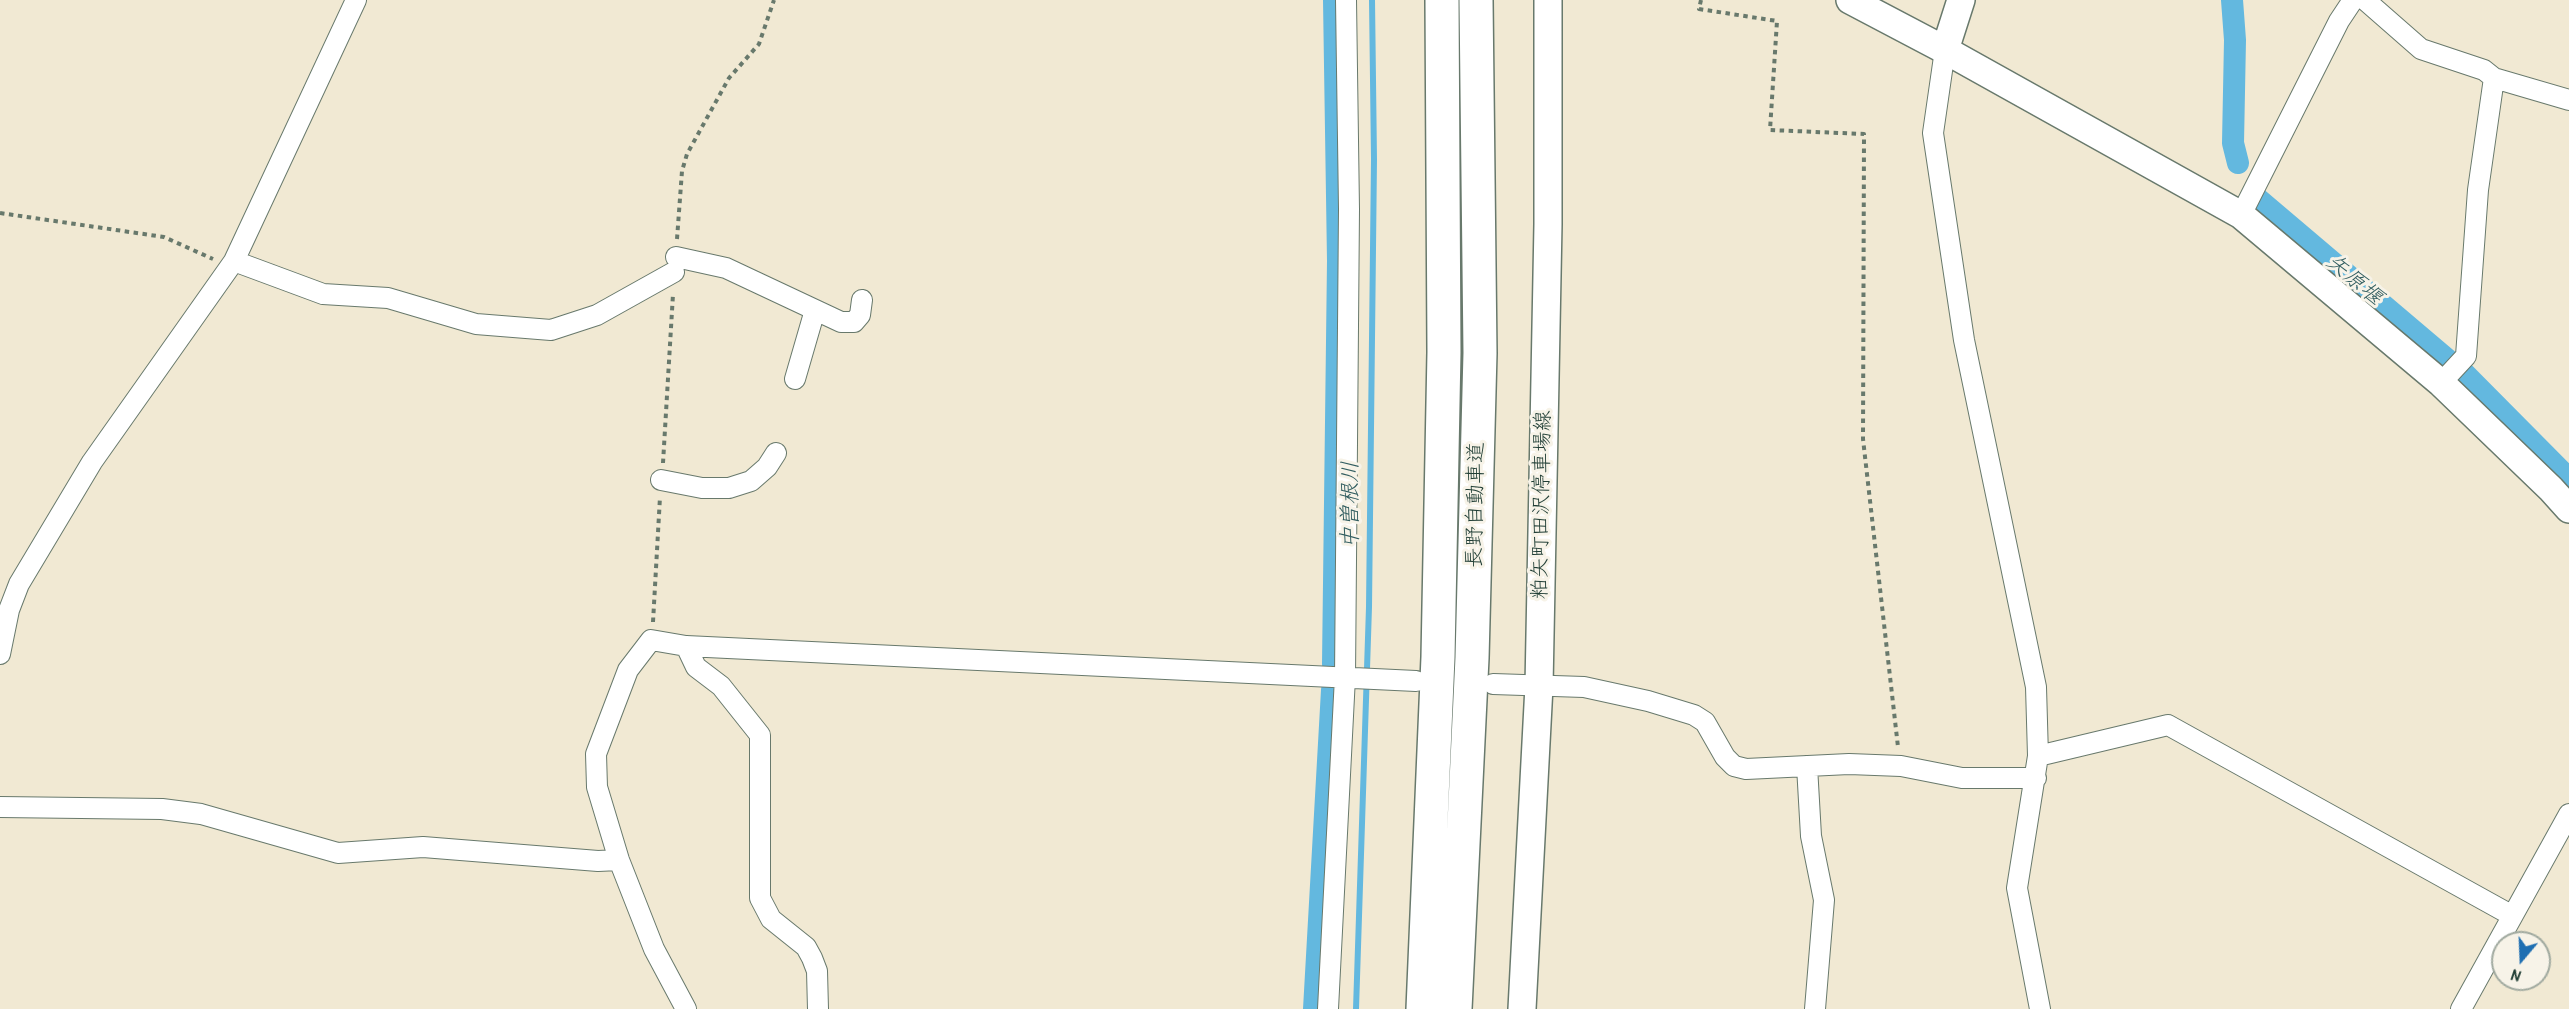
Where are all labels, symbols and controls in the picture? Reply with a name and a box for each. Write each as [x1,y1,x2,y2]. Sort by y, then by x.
water label: 矢原堰 [2320,249,2388,311]
street label: 粕矢町田沢停車場線 [1528,410,1556,600]
street label: 長野自動車道 [1462,442,1490,568]
water label: 中曽根川 [1338,461,1364,549]
north arrow [2491,931,2551,991]
text: N [2508,964,2523,988]

